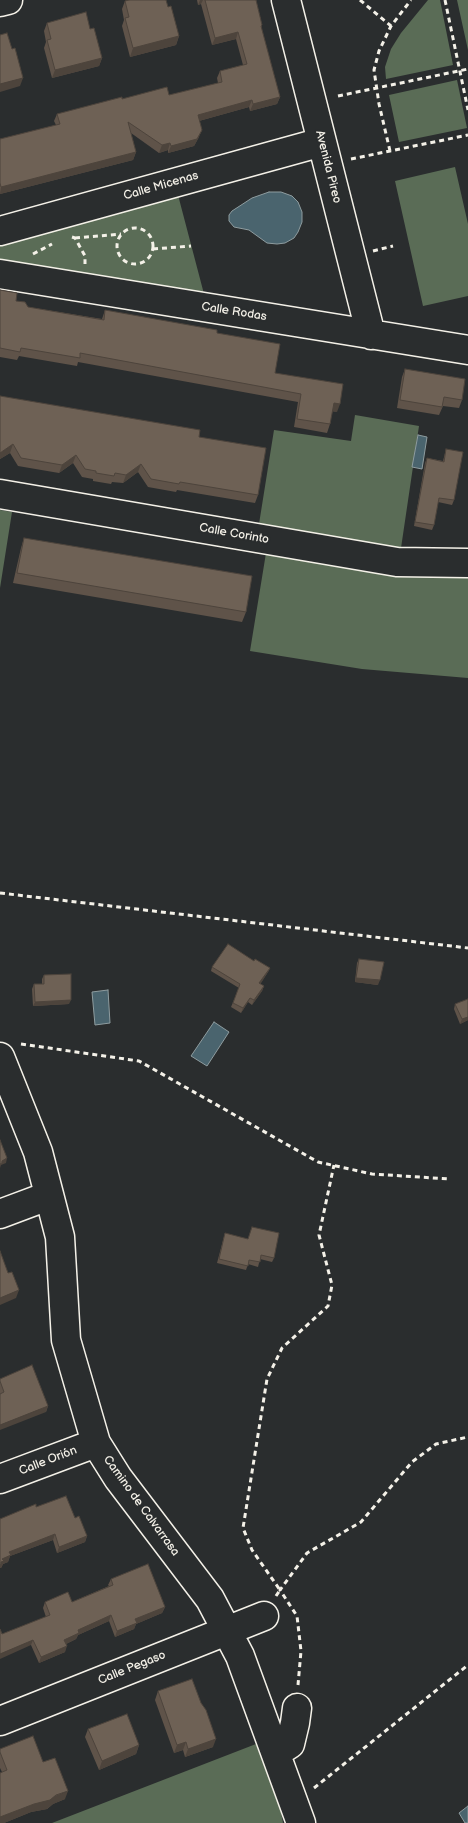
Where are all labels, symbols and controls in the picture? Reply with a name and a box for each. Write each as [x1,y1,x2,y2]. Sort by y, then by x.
street label: Avenida Pireo [312,129,344,205]
street label: Calle Micenas [122,168,200,204]
street label: Calle Rodas [200,300,268,324]
street label: Calle Corinto [198,521,270,547]
street label: Calle Orión [17,1443,79,1479]
street label: Camino de Calvarrasa [100,1453,182,1559]
street label: Calle Pegaso [96,1648,168,1688]

